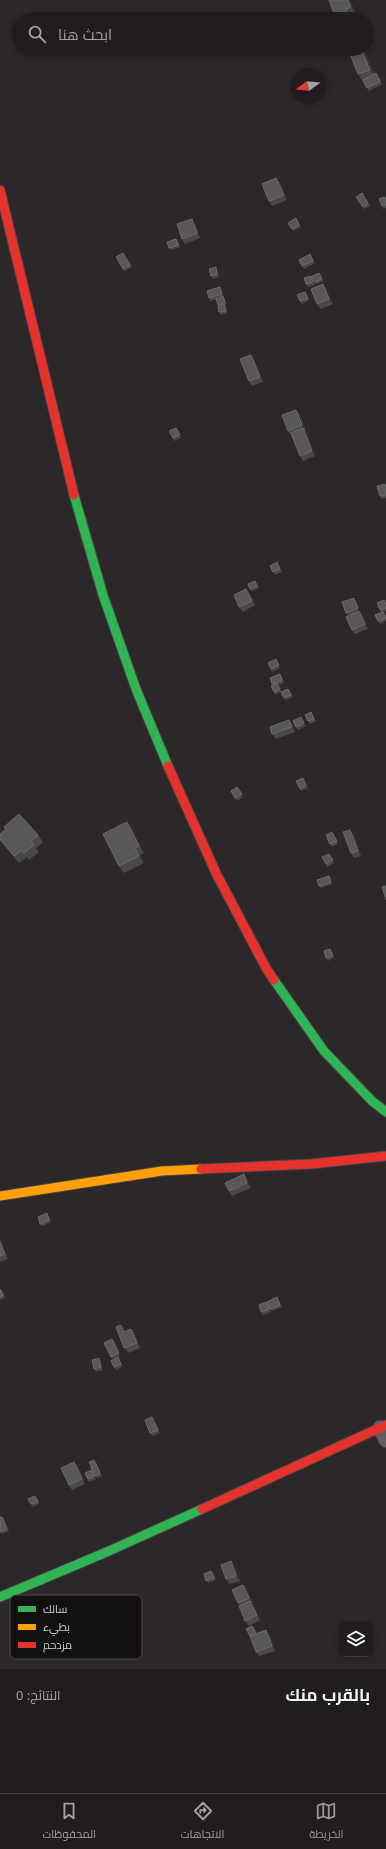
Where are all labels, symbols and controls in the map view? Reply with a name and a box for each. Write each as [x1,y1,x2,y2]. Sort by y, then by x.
search box [12,12,374,56]
icon: search [26,23,48,45]
text: ابحث هنا [58,24,112,44]
north arrow [290,68,326,104]
legend [10,1595,142,1659]
text: سالك [43,1601,67,1616]
text: بطيء [43,1619,70,1636]
map controls [338,1621,374,1657]
button: layers [338,1621,374,1657]
text: مزدحم [43,1637,72,1653]
text: بالقرب منك [285,1683,370,1706]
text: النتائج: 0 [16,1686,61,1704]
tab: المحفوظات [42,1800,96,1844]
tab: الاتجاهات [181,1800,224,1844]
tab: الخريطة [309,1800,344,1844]

